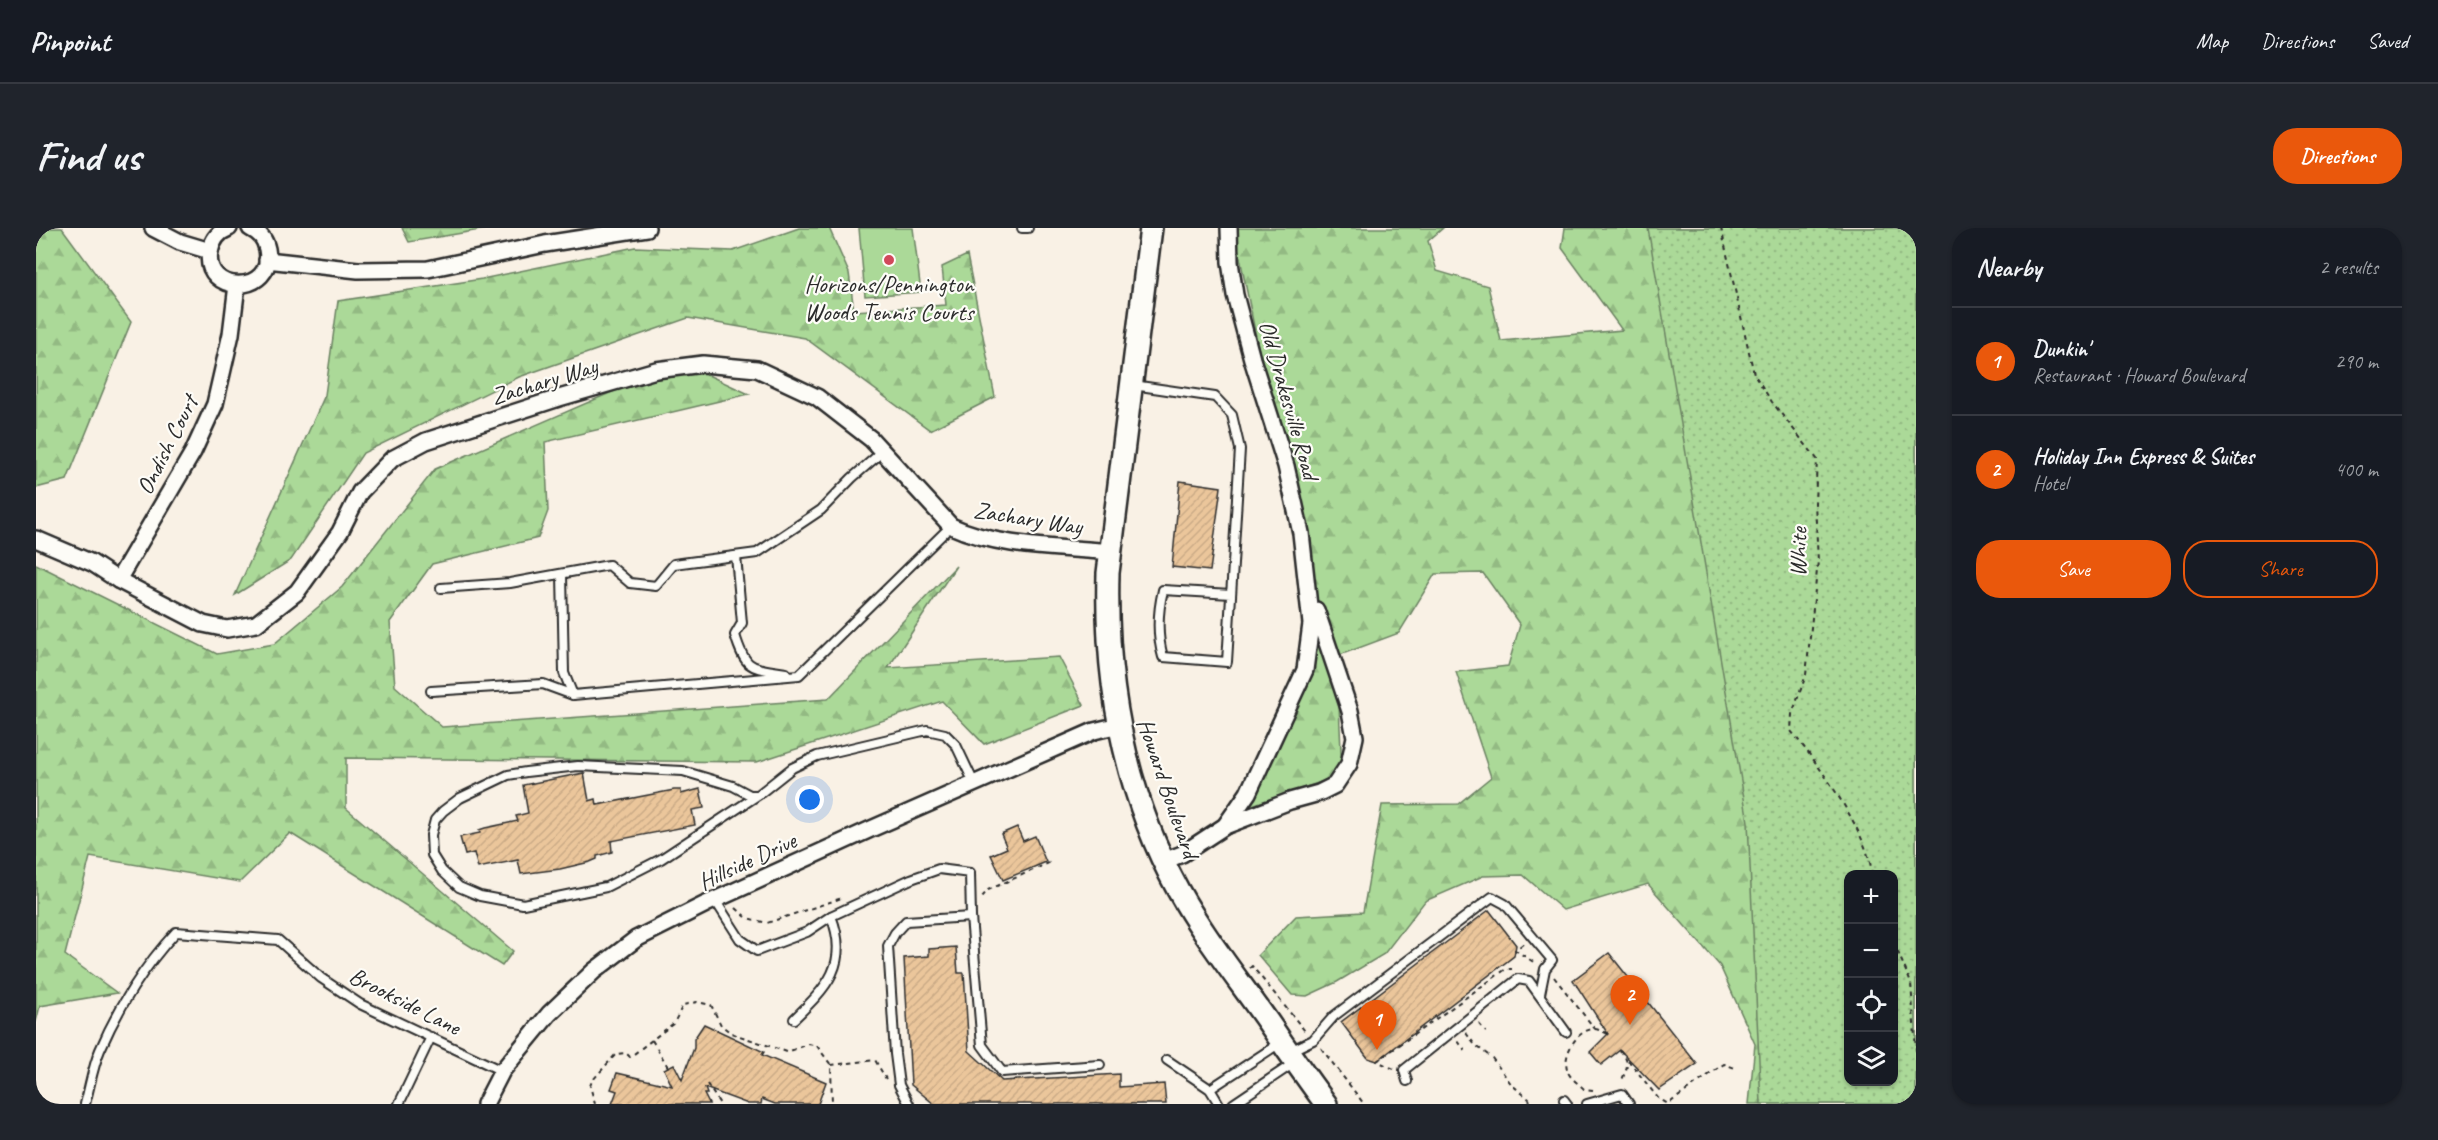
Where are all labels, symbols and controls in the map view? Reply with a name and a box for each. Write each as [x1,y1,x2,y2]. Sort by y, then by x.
text: Pinpoint [30,24,110,59]
text: Map [2196,28,2228,54]
text: Directions [2261,28,2334,54]
text: Saved [2367,28,2408,54]
button: Directions [2273,128,2402,184]
text: Find us [36,130,141,183]
text: Nearby [1976,251,2041,284]
marker: Horizons/Pennington Woods Tennis Courts [882,253,896,267]
text: 2 results [2319,255,2378,280]
place label: Horizons/Pennington Woods Tennis Courts [804,269,975,327]
street label: Old Drakesville Road [1252,317,1327,486]
text: Dunkin' [2033,335,2089,363]
text: 1 [1991,349,2000,374]
text: 290 m [2335,349,2378,374]
street label: Zachary Way [487,350,602,411]
text: Restaurant · Howard Boulevard [2033,363,2245,388]
street label: Ondish Court [129,388,206,499]
text: Holiday Inn Express & Suites [2033,443,2254,471]
text: 2 [1991,457,2000,482]
text: 400 m [2335,457,2378,482]
text: Hotel [2033,471,2068,496]
street label: Zachary Way [972,495,1086,542]
street label: White [1783,525,1813,577]
button: Save [1976,540,2171,598]
button: Share [2183,540,2378,598]
street label: Howard Boulevard [1130,714,1207,865]
your location [795,785,824,814]
street label: Hillside Drive [693,824,803,897]
map controls [1844,870,1898,1086]
button: + [1844,870,1898,924]
button: − [1844,924,1898,978]
street label: Brookside Lane [344,960,468,1043]
pin: 2 [1610,976,1650,1025]
button: locate [1844,978,1898,1032]
pin: 1 [1358,1000,1396,1050]
button: layers [1844,1032,1898,1086]

